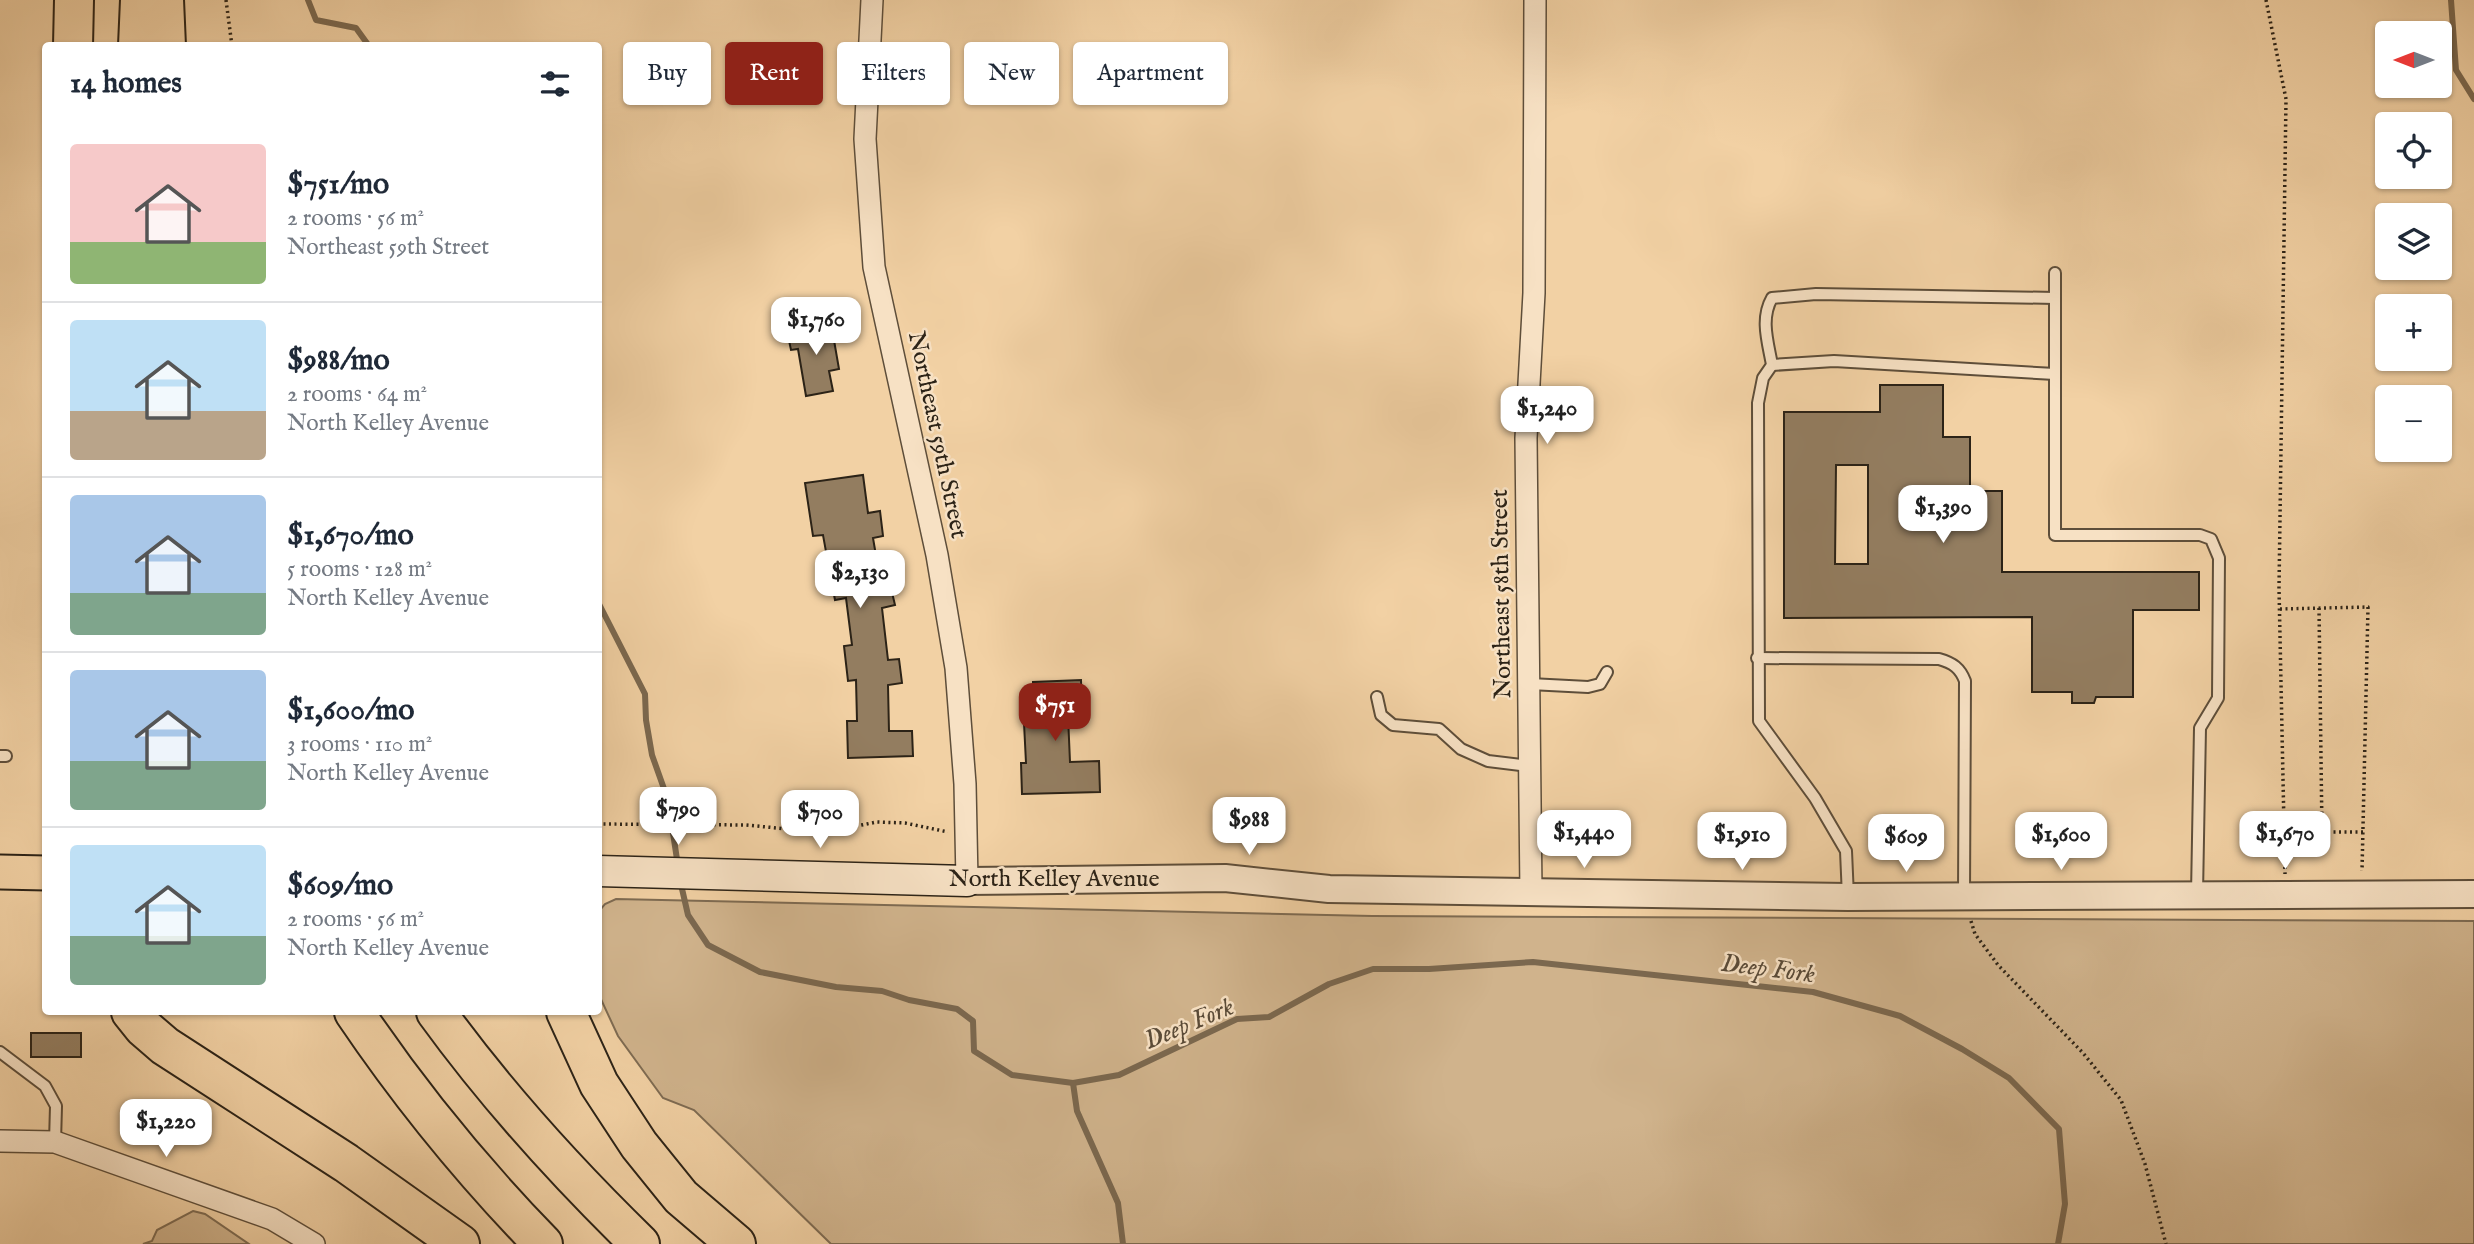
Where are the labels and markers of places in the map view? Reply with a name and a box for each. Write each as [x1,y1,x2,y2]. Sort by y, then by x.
pin: $1,760 [759,298,873,357]
pin: $1,240 [1490,386,1604,446]
pin: $1,390 [1886,486,2000,545]
pin: $2,130 [803,550,917,610]
pin: $751 [1014,684,1096,743]
pin: $790 [637,788,719,847]
pin: $700 [779,790,861,850]
pin: $988 [1208,798,1290,857]
pin: $1,440 [1527,810,1641,870]
pin: $1,910 [1685,812,1799,872]
pin: $1,600 [2004,812,2118,872]
pin: $1,670 [2228,812,2342,871]
pin: $609 [1865,814,1947,874]
pin: $1,220 [109,1100,223,1159]

